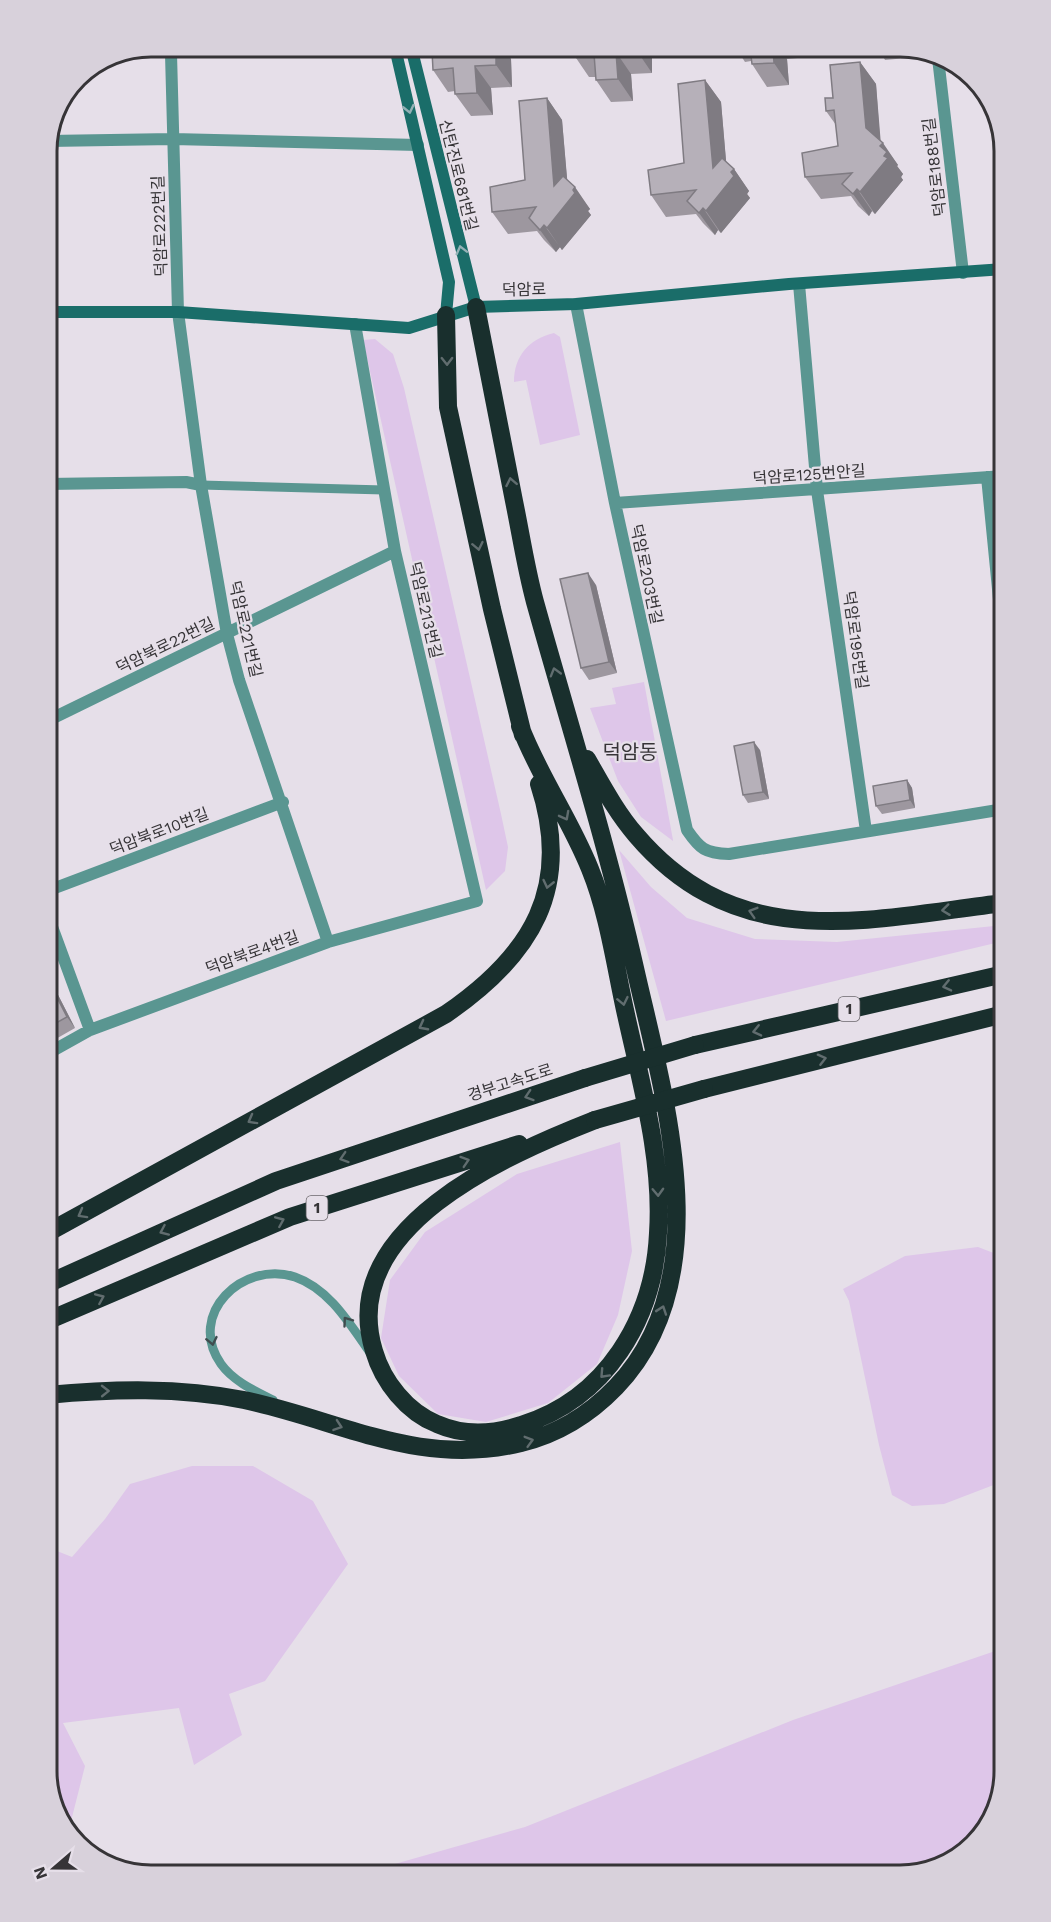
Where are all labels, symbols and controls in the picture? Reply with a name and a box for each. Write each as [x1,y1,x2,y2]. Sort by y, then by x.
one-way arrow [402,103,415,113]
street label: 덕암로188번길 [919,116,950,218]
street label: 신탄진로681번길 [435,117,482,233]
street label: 덕암로222번길 [148,175,171,277]
one-way arrow [456,245,469,255]
street label: 덕암로 [502,280,547,299]
one-way arrow [441,357,453,366]
street label: 덕암로125번안길 [752,461,866,488]
one-way arrow [505,477,518,487]
street label: 덕암로203번길 [627,522,666,626]
one-way arrow [471,541,484,551]
street label: 덕암로213번길 [405,560,446,660]
street label: 덕암로221번길 [225,579,266,679]
street label: 덕암로195번길 [839,590,872,690]
street label: 덕암북로22번길 [113,613,217,677]
one-way arrow [550,667,562,678]
district label: 덕암동 [602,740,658,764]
street label: 덕암북로10번길 [107,804,211,859]
one-way arrow [558,809,569,820]
one-way arrow [543,879,556,889]
one-way arrow [942,903,951,915]
one-way arrow [748,907,759,919]
street label: 덕암북로4번길 [203,927,302,978]
one-way arrow [942,979,952,992]
one-way arrow [616,995,629,1005]
road number: 1 [838,997,860,1021]
one-way arrow [419,1019,430,1030]
one-way arrow [753,1023,763,1036]
one-way arrow [817,1054,827,1067]
street label: 경부고속도로 [465,1060,555,1105]
one-way arrow [524,1089,535,1101]
one-way arrow [248,1113,259,1124]
one-way arrow [339,1151,350,1163]
one-way arrow [459,1156,470,1168]
one-way arrow [652,1188,665,1197]
road number: 1 [306,1196,328,1220]
one-way arrow [77,1207,88,1218]
one-way arrow [273,1217,284,1229]
one-way arrow [159,1224,170,1236]
one-way arrow [94,1293,105,1305]
one-way arrow [654,1305,667,1316]
one-way arrow [343,1316,354,1327]
one-way arrow [205,1336,218,1346]
one-way arrow [600,1367,611,1378]
one-way arrow [100,1385,109,1397]
one-way arrow [332,1419,343,1431]
one-way arrow [523,1436,534,1448]
north arrow [24,1838,84,1898]
text: N [29,1864,51,1882]

